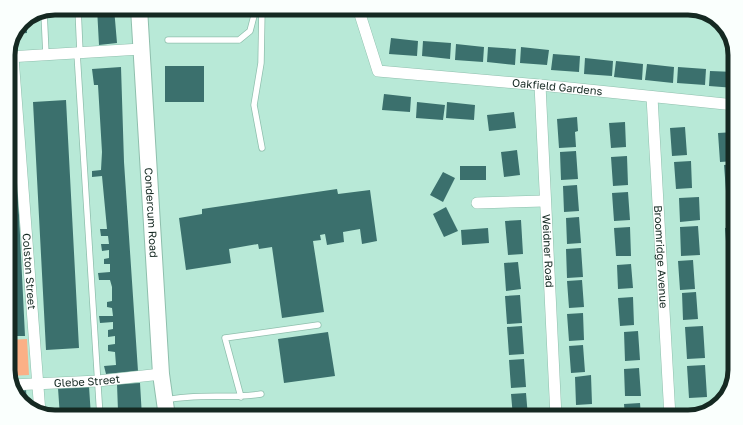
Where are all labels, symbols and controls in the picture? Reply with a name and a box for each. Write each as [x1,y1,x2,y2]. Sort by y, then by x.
street label: Oakfield Gardens [511,76,603,97]
street label: Condercum Road [143,167,161,258]
street label: Broomridge Avenue [652,205,671,309]
street label: Weidner Road [540,214,557,288]
street label: Colston Street [20,233,39,310]
street label: Glebe Street [54,372,120,389]

